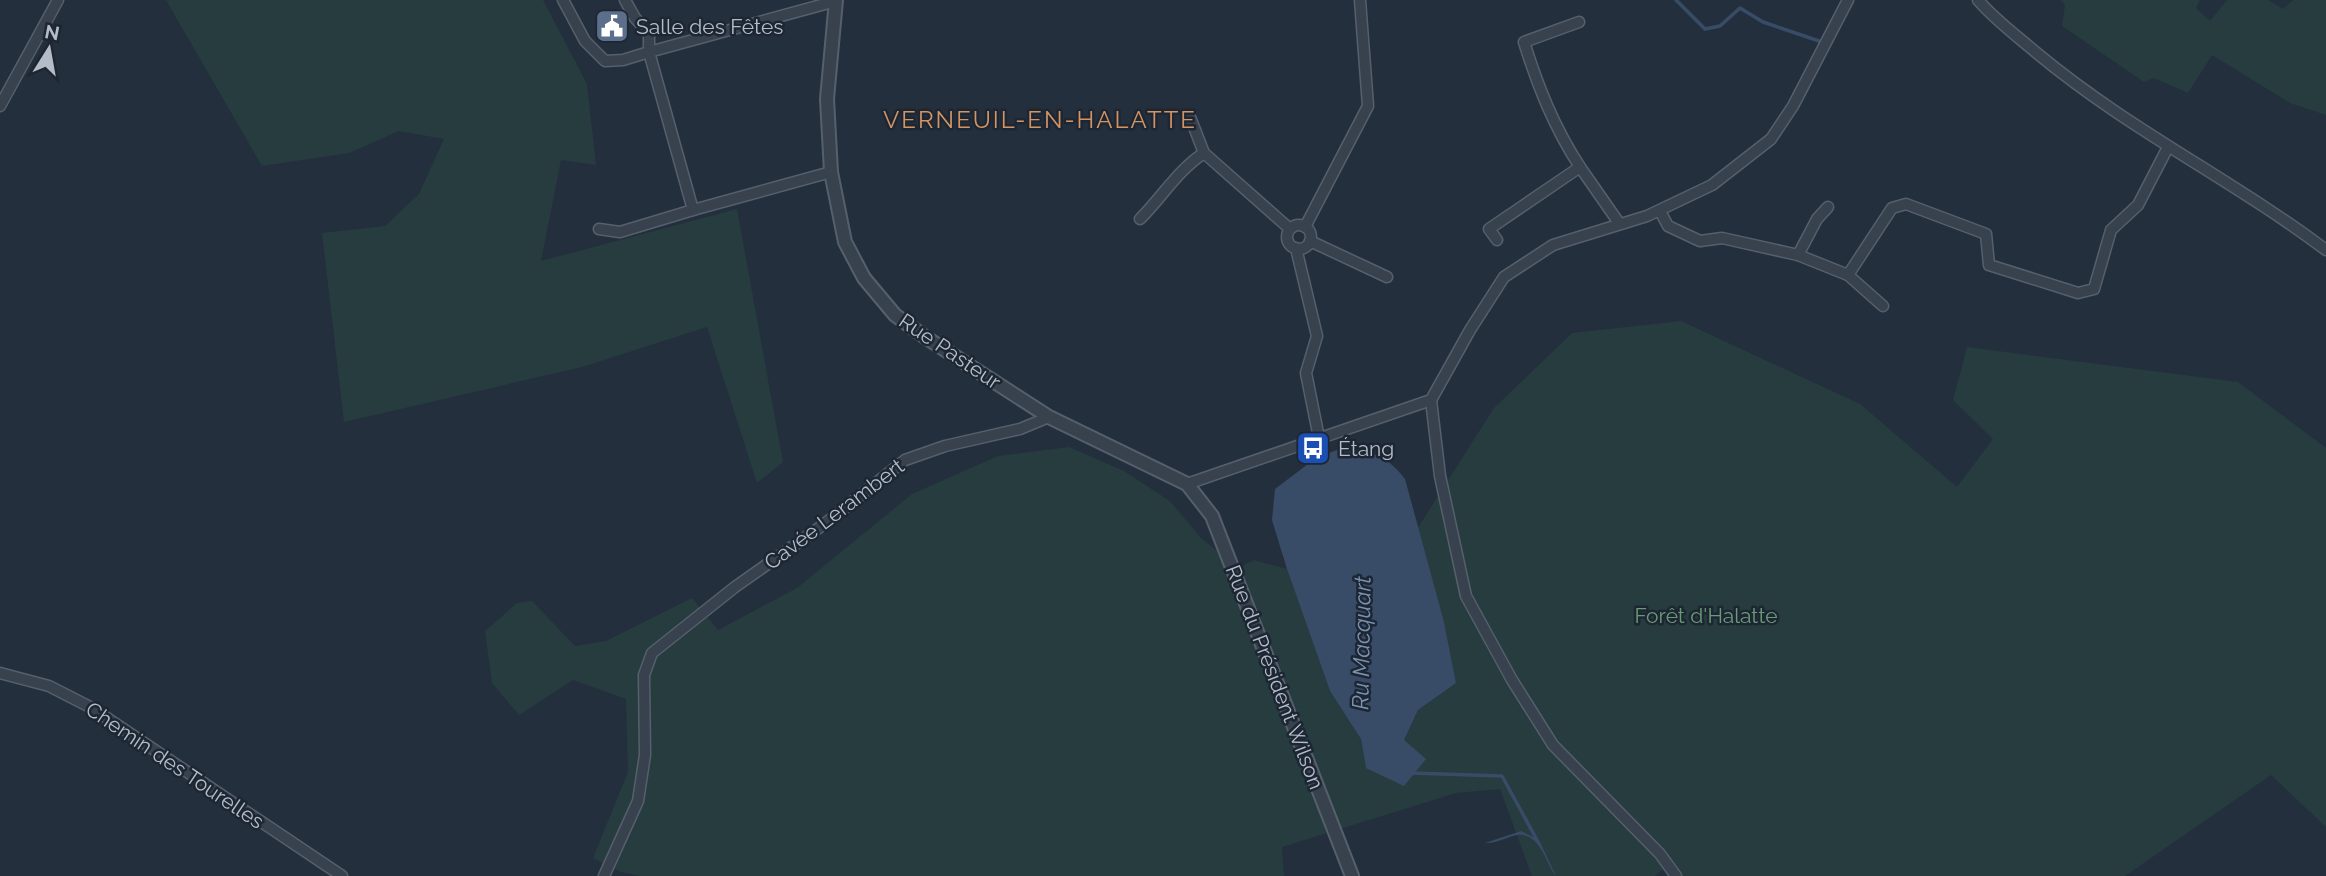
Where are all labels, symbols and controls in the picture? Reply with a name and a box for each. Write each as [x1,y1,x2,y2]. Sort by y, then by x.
public building icon: Salle des Fêtes [593,7,631,45]
north arrow [14,14,84,84]
place label: Salle des Fêtes [636,14,783,39]
text: N [43,20,61,44]
district label: VERNEUIL-EN-HALATTE [883,105,1197,134]
street label: Rue Pasteur [894,308,1006,394]
bus stop icon: Étang [1294,429,1332,467]
place label: Étang [1338,436,1394,461]
street label: Cavée Lerambert [759,453,909,575]
street label: Rue du Président Wilson [1221,561,1329,793]
water label: Ru Macquart [1346,575,1376,710]
park label: Forêt d'Halatte [1634,603,1778,628]
street label: Chemin des Tourelles [81,696,269,834]

